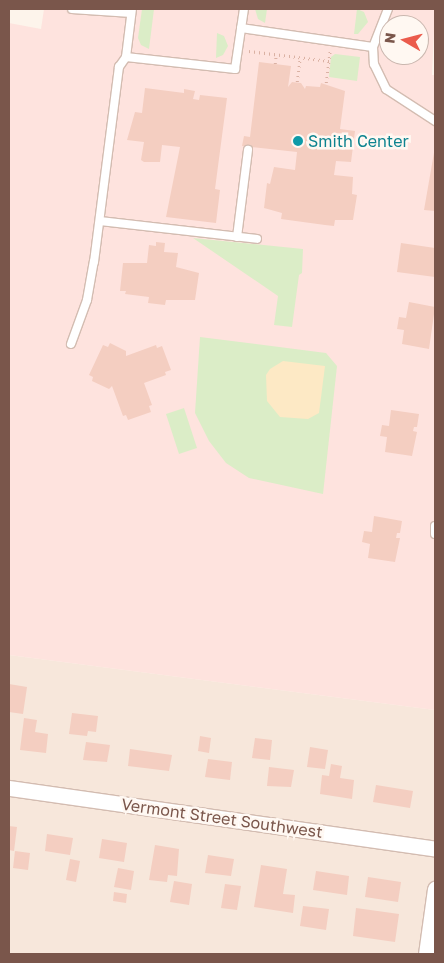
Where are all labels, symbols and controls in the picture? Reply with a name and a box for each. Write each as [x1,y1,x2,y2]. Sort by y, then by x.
north arrow [379,15,429,65]
text: N [380,32,399,44]
place label: Smith Center [308,131,409,151]
marker: Smith Center [292,135,304,147]
street label: Vermont Street Southwest [120,794,324,842]

